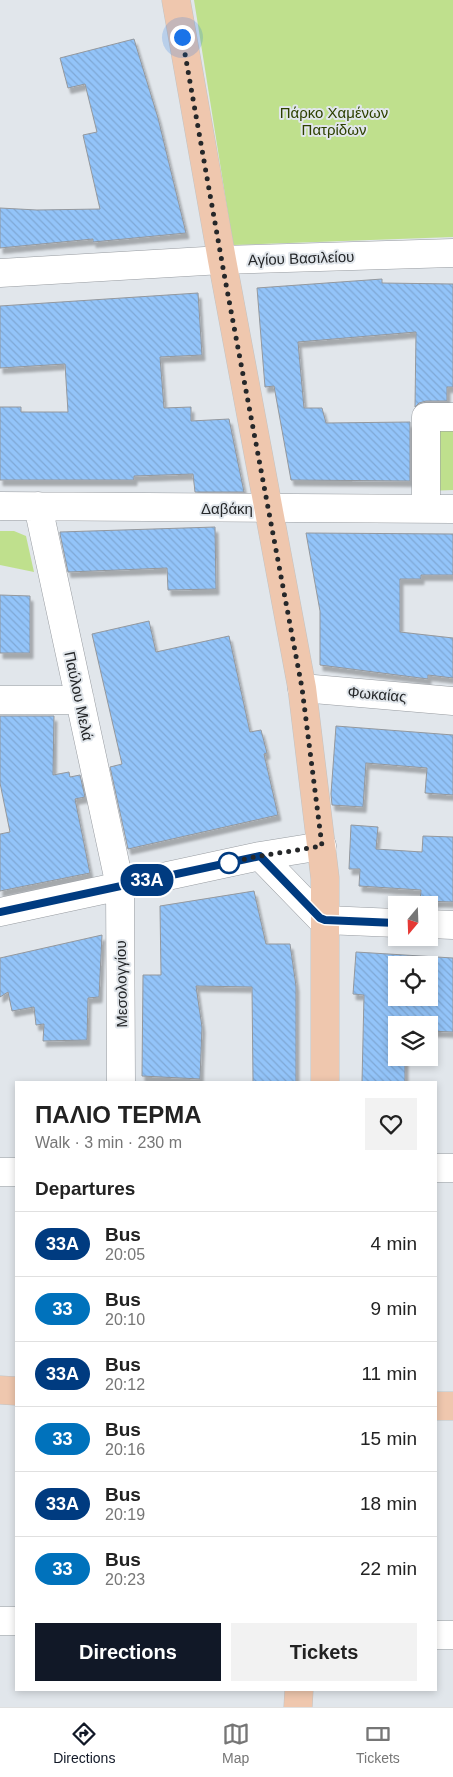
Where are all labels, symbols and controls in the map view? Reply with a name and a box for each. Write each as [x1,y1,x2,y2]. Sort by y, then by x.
your location [170,25,195,50]
park label: Πάρκο Χαμένων Πατρίδων [280,104,388,138]
street label: Αγίου Βασιλείου [247,248,355,268]
street label: Δαβάκη [201,500,253,517]
street label: Παύλου Μελά [61,650,97,743]
street label: Φωκαίας [347,683,407,705]
unlabelled marker [218,852,240,874]
line badge: 33A [118,864,176,896]
text: 33A [130,870,164,890]
north arrow [388,896,438,946]
map controls [388,896,438,1066]
street label: Μεσολογγίου [112,940,130,1028]
button: locate [388,956,438,1006]
button: layers [388,1016,438,1066]
button: heart [365,1098,417,1150]
text: ΠΑΛΙΟ ΤΕΡΜΑ [35,1101,202,1128]
text: Walk · 3 min · 230 m [35,1134,182,1151]
text: Departures [35,1178,135,1199]
text: Bus [105,1224,141,1245]
text: 4 min [371,1233,417,1254]
text: 33A [46,1234,79,1254]
text: 20:05 [105,1246,145,1263]
text: Bus [105,1289,141,1310]
text: 9 min [371,1298,417,1319]
text: 33 [52,1299,73,1319]
text: 20:10 [105,1311,145,1328]
text: Bus [105,1354,141,1375]
text: 11 min [361,1363,417,1384]
text: 33A [46,1364,79,1384]
text: 20:12 [105,1376,145,1393]
text: Bus [105,1419,141,1440]
text: 15 min [360,1428,417,1449]
text: 33 [52,1429,73,1449]
text: 20:16 [105,1441,145,1458]
text: Bus [105,1484,141,1505]
text: 18 min [360,1493,417,1514]
text: 33A [46,1494,79,1514]
text: 20:19 [105,1506,145,1523]
text: Bus [105,1549,141,1570]
text: 22 min [360,1558,417,1579]
text: 33 [52,1559,73,1579]
text: 20:23 [105,1571,145,1588]
button: Directions [35,1623,221,1681]
button: Tickets [231,1623,417,1681]
tab: Directions [53,1720,115,1766]
tab: Map [222,1720,250,1766]
tab: Tickets [356,1720,400,1766]

